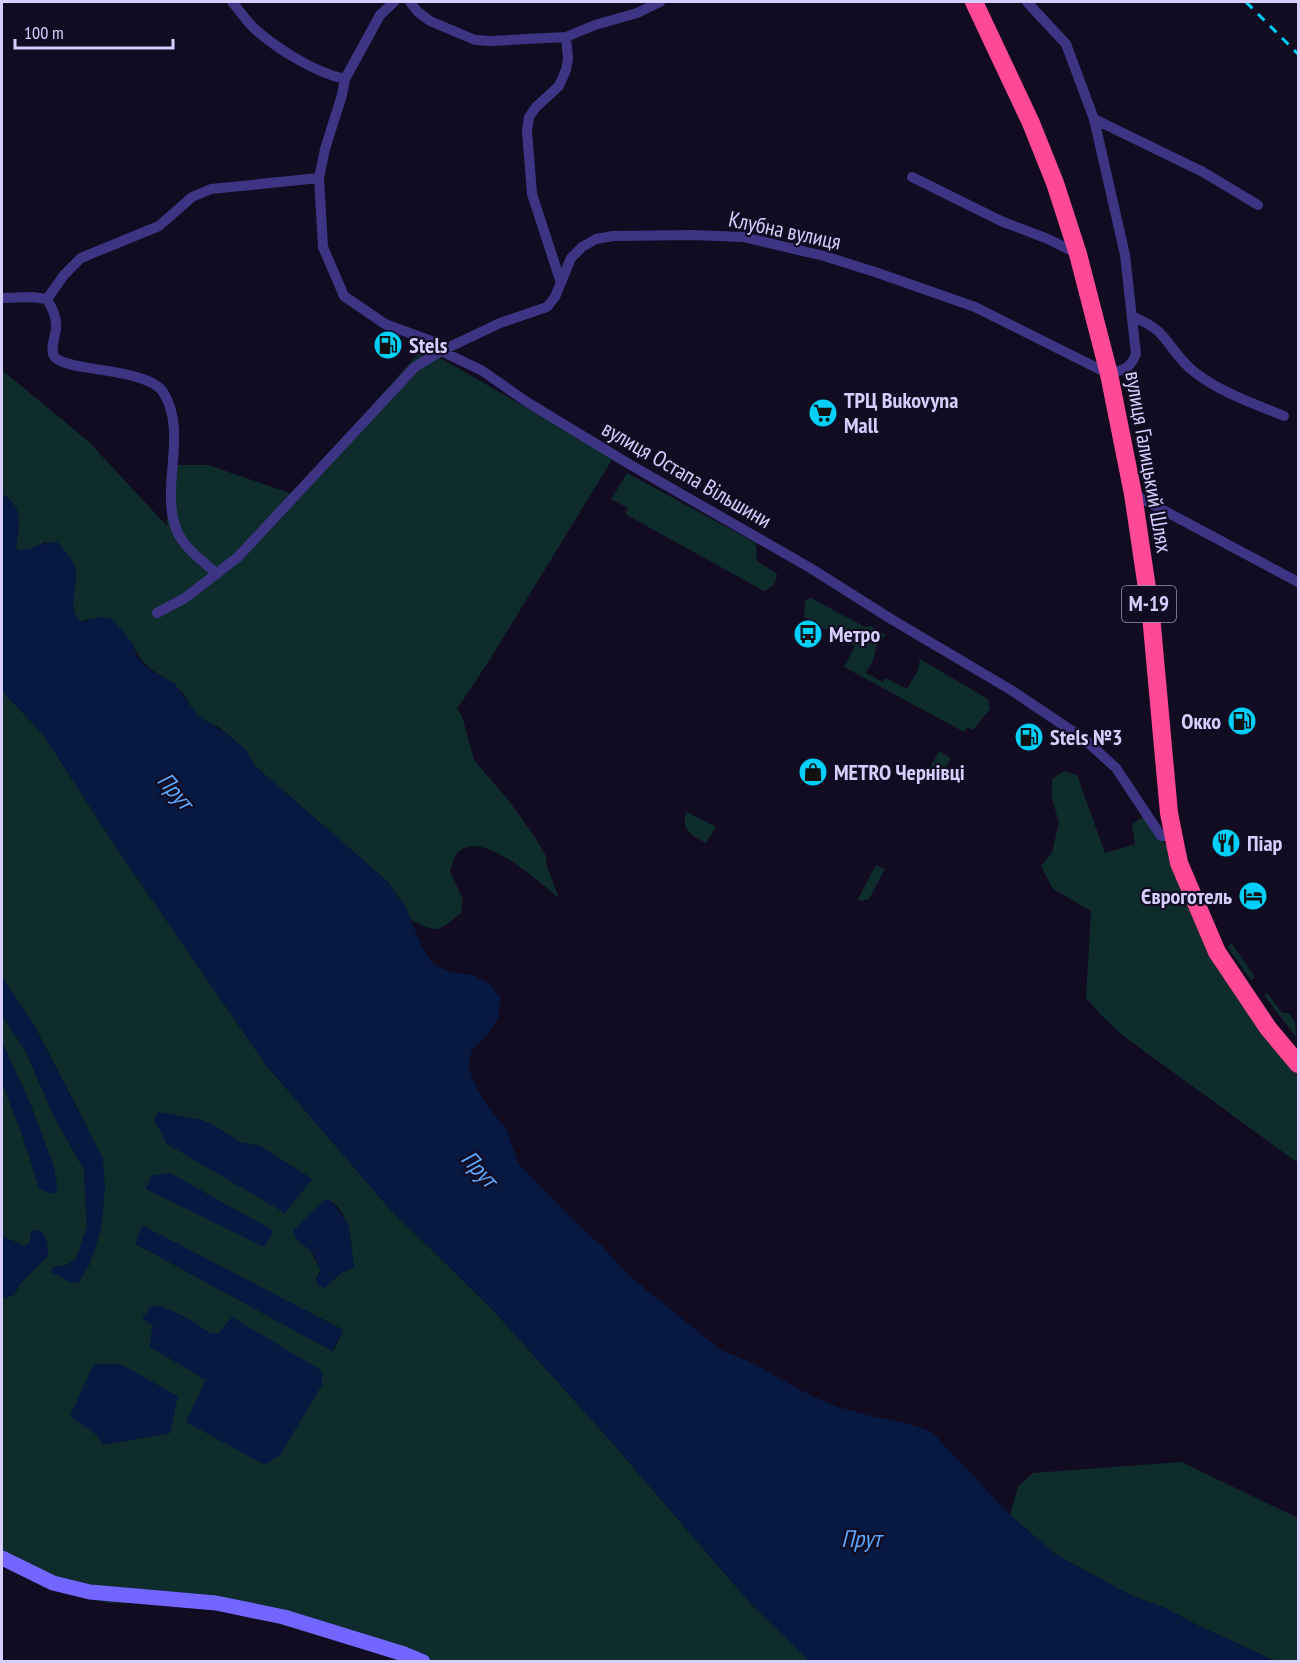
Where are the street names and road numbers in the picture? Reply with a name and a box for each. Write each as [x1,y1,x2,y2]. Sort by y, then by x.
street label: Клубна вулиця [726,204,844,256]
street label: вулиця Галицький Шлях [1119,369,1179,555]
street label: вулиця Остапа Вільшини [597,414,777,534]
road number: М-19 [1122,586,1176,622]

